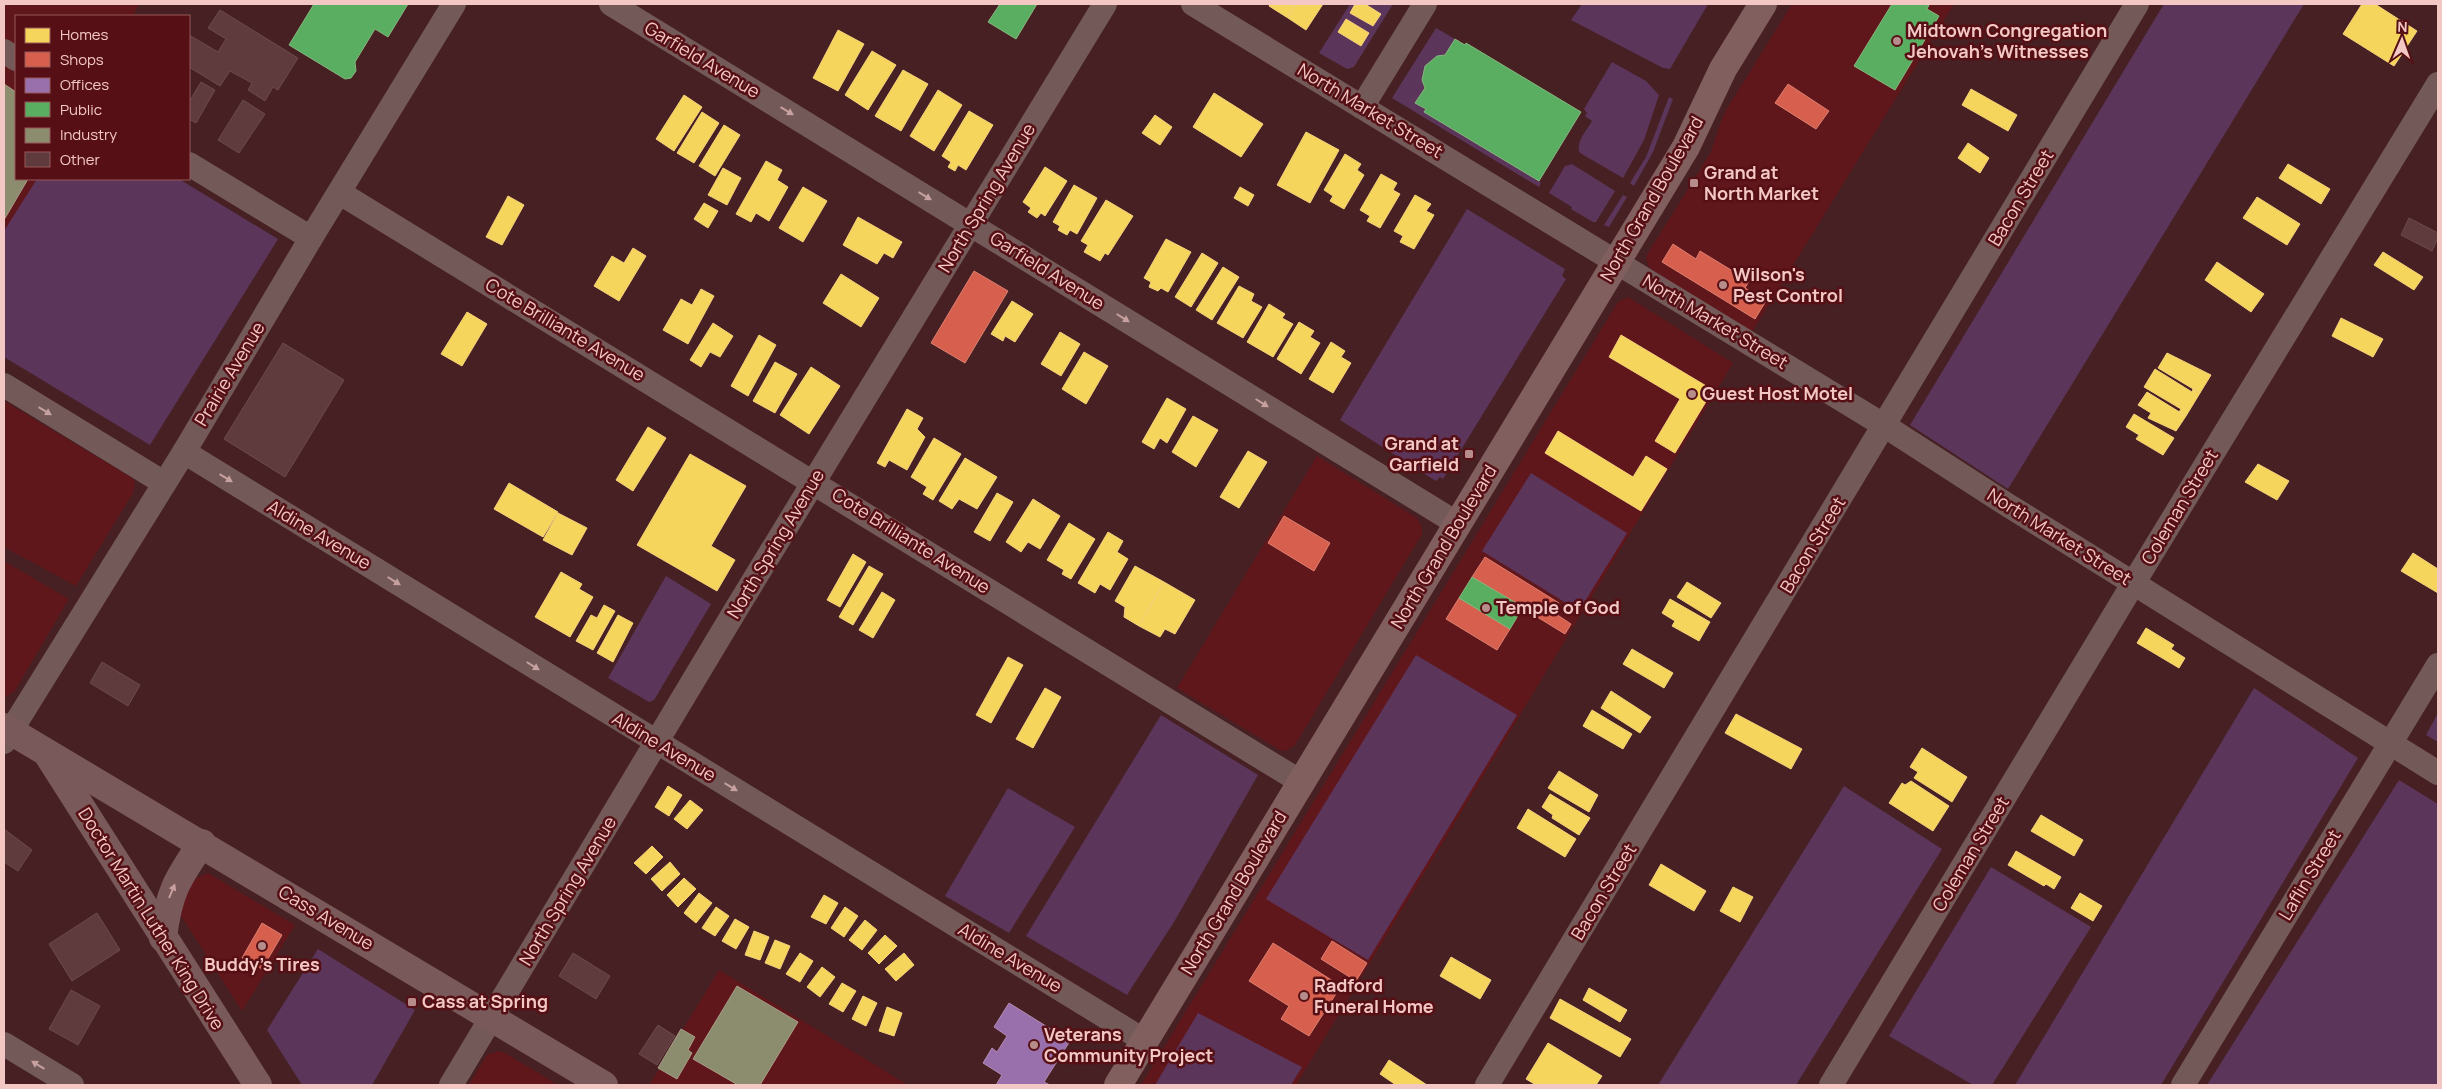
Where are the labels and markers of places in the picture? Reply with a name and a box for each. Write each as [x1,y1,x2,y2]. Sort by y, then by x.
place label: Midtown Congregation Jehovah's Witnesses [1907,18,2107,63]
marker: Midtown Congregation Jehovah's Witnesses [1891,35,1903,47]
place label: Grand at North Market [1704,160,1819,205]
marker: Grand at North Market [1688,177,1700,189]
place label: Wilson's Pest Control [1733,262,1843,307]
marker: Wilson's Pest Control [1717,279,1729,291]
place label: Guest Host Motel [1702,381,1853,405]
marker: Guest Host Motel [1686,388,1698,400]
place label: Grand at Garfield [1385,431,1459,476]
marker: Grand at Garfield [1463,448,1475,460]
place label: Temple of God [1496,595,1620,619]
marker: Temple of God [1480,602,1492,614]
marker: Buddy's Tires [256,940,268,952]
place label: Buddy's Tires [204,952,320,976]
place label: Radford Funeral Home [1314,973,1434,1018]
place label: Cass at Spring [422,989,548,1013]
marker: Radford Funeral Home [1298,990,1310,1002]
marker: Cass at Spring [406,996,418,1008]
place label: Veterans Community Project [1044,1022,1213,1067]
marker: Veterans Community Project [1028,1039,1040,1051]

